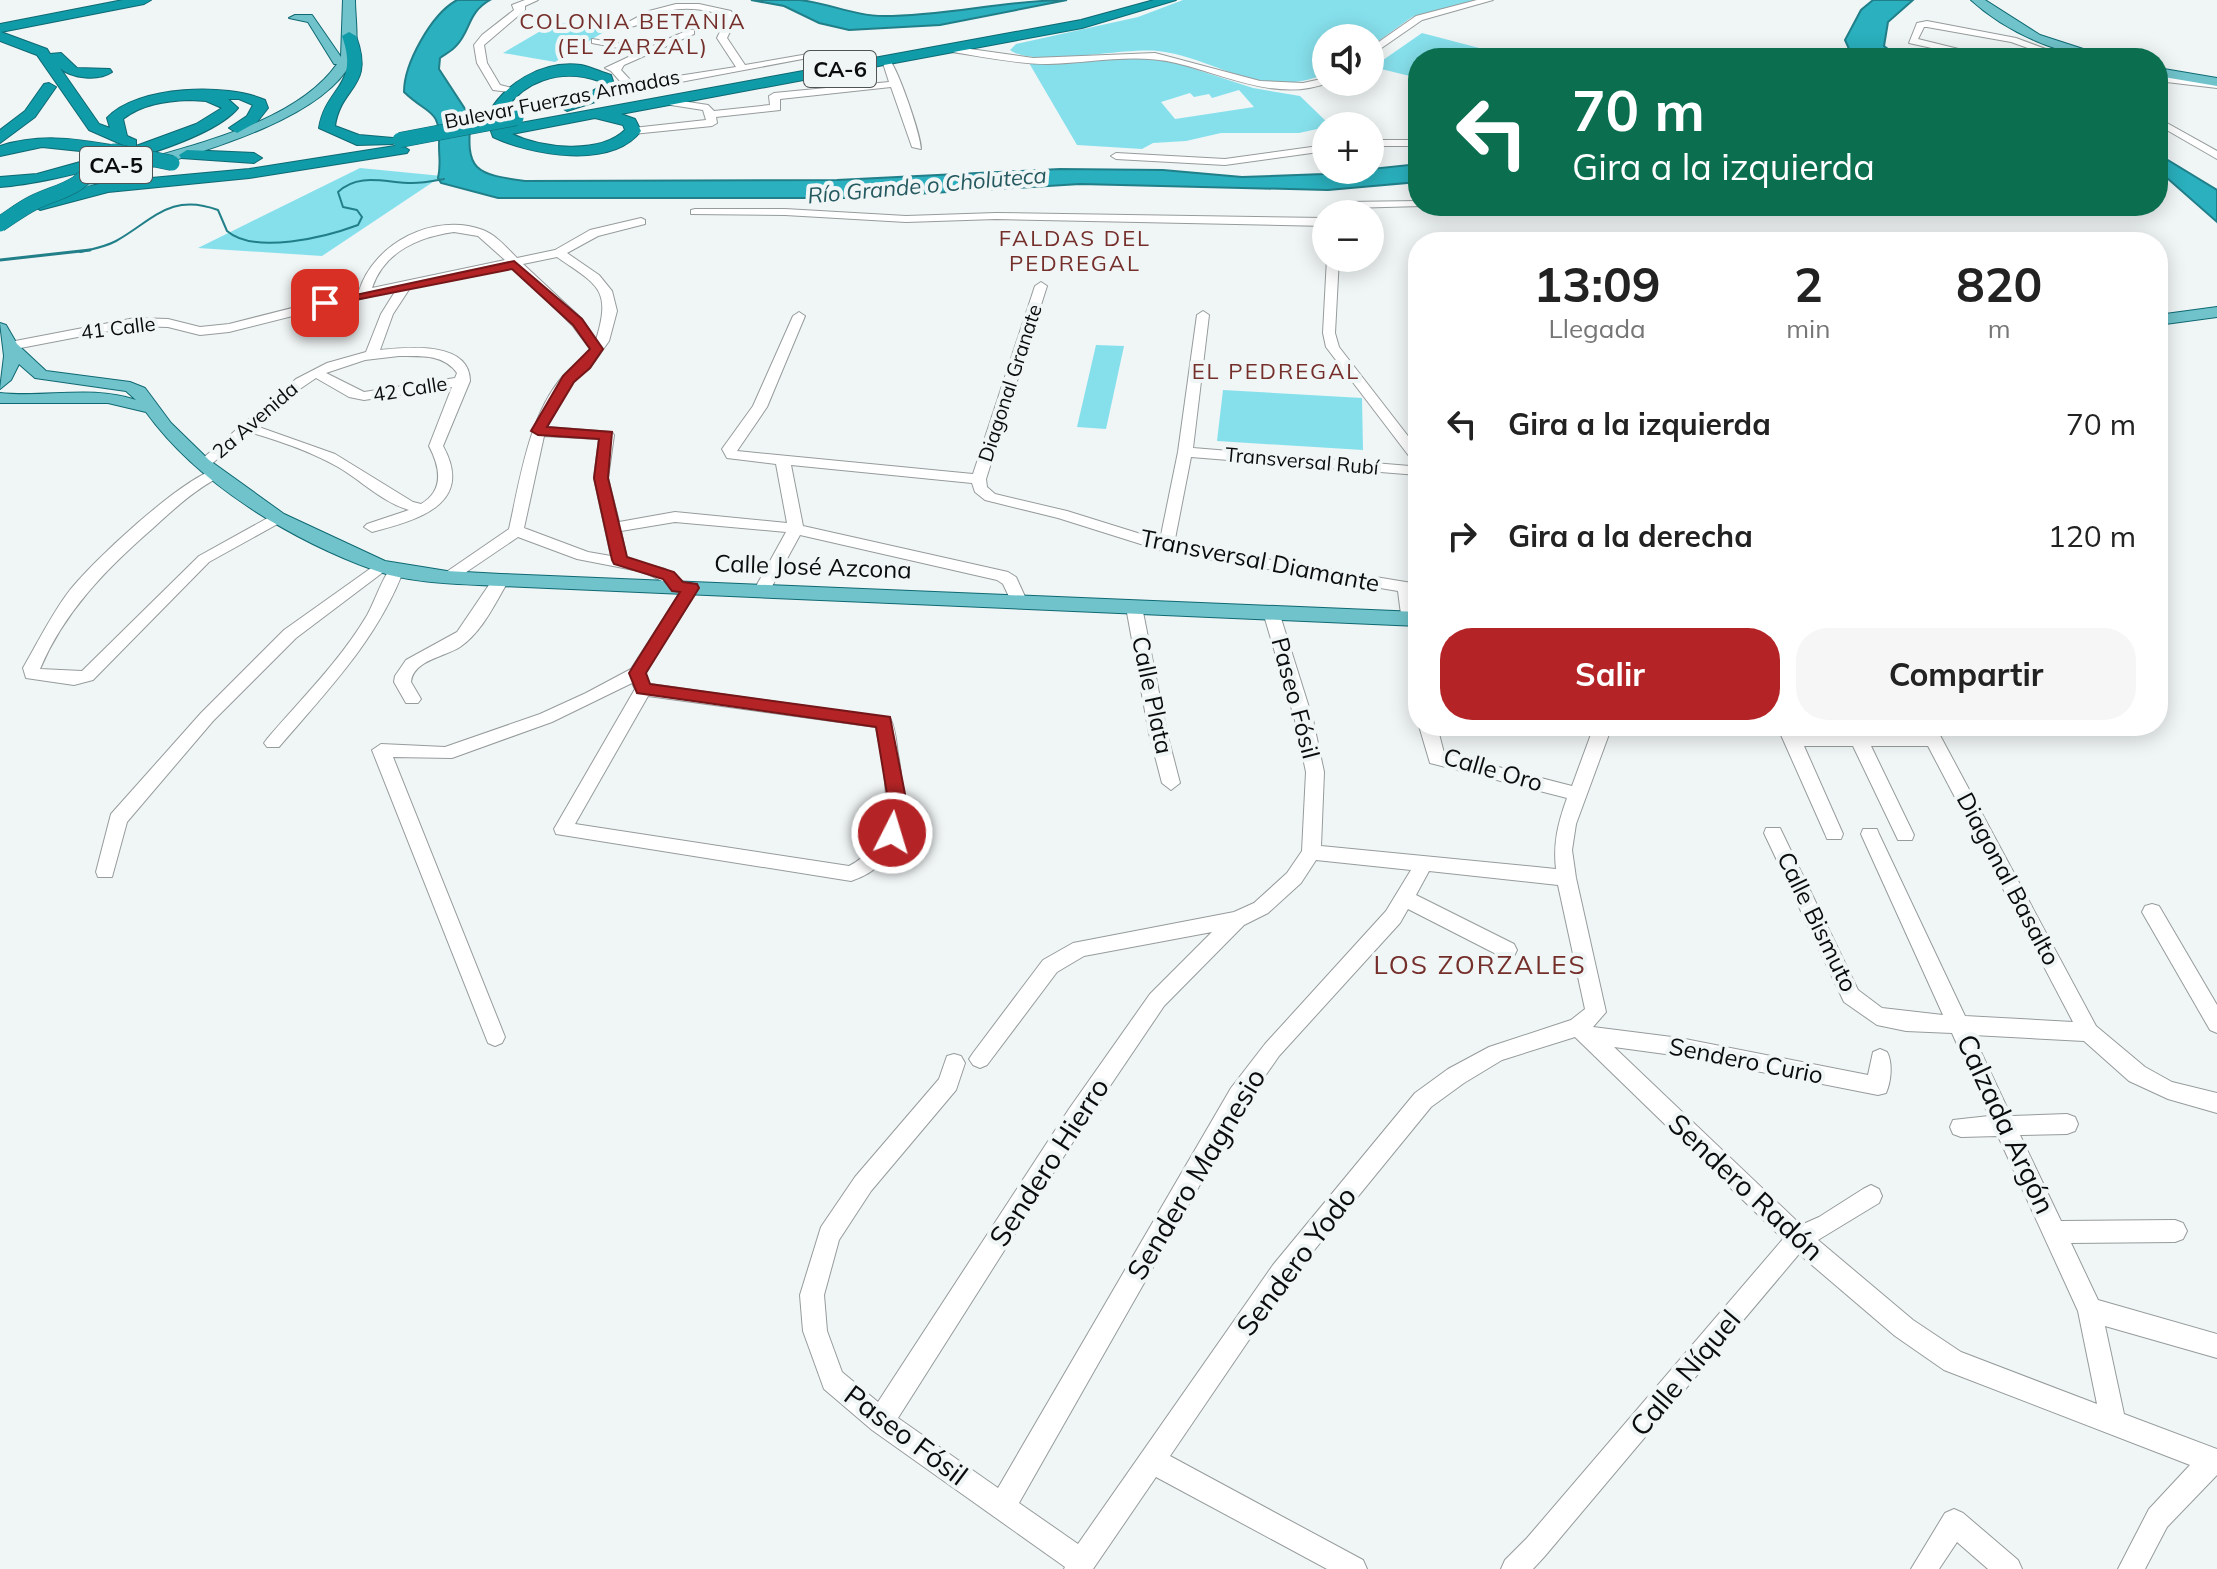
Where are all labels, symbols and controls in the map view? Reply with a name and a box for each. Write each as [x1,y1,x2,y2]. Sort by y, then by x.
district label: COLONIA BETANIA (EL ZARZAL) [519,7,747,60]
map controls [1312,24,1384,272]
button: sound [1312,24,1384,96]
road number: CA-6 [804,51,876,87]
street label: Bulevar Fuerzas Armadas [442,63,682,134]
text: 70 m [1572,75,1705,145]
icon: left [1440,80,1544,184]
button: + [1312,112,1384,184]
text: Gira a la izquierda [1572,144,1875,189]
road number: CA-5 [80,147,152,183]
water label: Río Grande o Choluteca [806,161,1048,209]
button: − [1312,200,1384,272]
district label: FALDAS DEL PEDREGAL [999,224,1151,277]
text: 13:09 [1534,254,1661,314]
text: 2 [1794,254,1823,314]
text: 820 [1956,254,2042,314]
pin [291,269,359,337]
icon: arrive [303,281,347,325]
street label: Diagonal Granate [972,301,1047,465]
street label: 41 Calle [79,311,157,344]
text: Llegada [1549,312,1646,345]
text: min [1786,312,1830,345]
text: m [1988,312,2011,345]
district label: EL PEDREGAL [1192,357,1360,385]
street label: 42 Calle [371,370,449,407]
street label: 2a Avenida [207,376,303,464]
icon: left [1440,402,1484,446]
text: Gira a la izquierda [1508,405,1771,443]
text: 70 m [2066,405,2136,443]
street label: Transversal Rubí [1224,441,1381,480]
icon: right [1440,514,1484,558]
text: Gira a la derecha [1508,517,1753,555]
text: 120 m [2048,517,2136,555]
street label: Transversal Diamante [1138,522,1382,598]
street label: Calle José Azcona [714,548,912,584]
button: Salir [1440,628,1780,720]
button: Compartir [1796,628,2136,720]
street label: Calle Plata [1126,633,1180,756]
street label: Paseo Fósil [1265,634,1327,762]
street label: Calle Oro [1440,741,1546,798]
street label: Diagonal Basalto [1951,787,2067,970]
position arrow [850,791,934,875]
street label: Calle Bismuto [1771,847,1865,996]
district label: LOS ZORZALES [1373,948,1587,981]
street label: Calzada Argón [1950,1028,2063,1219]
street label: Sendero Curio [1667,1030,1826,1090]
street label: Sendero Magnesio [1119,1062,1272,1286]
street label: Sendero Hierro [981,1071,1116,1253]
street label: Sendero Radón [1661,1106,1831,1268]
street label: Sendero Yodo [1228,1179,1363,1342]
street label: Calle Níquel [1622,1303,1747,1443]
street label: Paseo Fósil [838,1377,975,1492]

